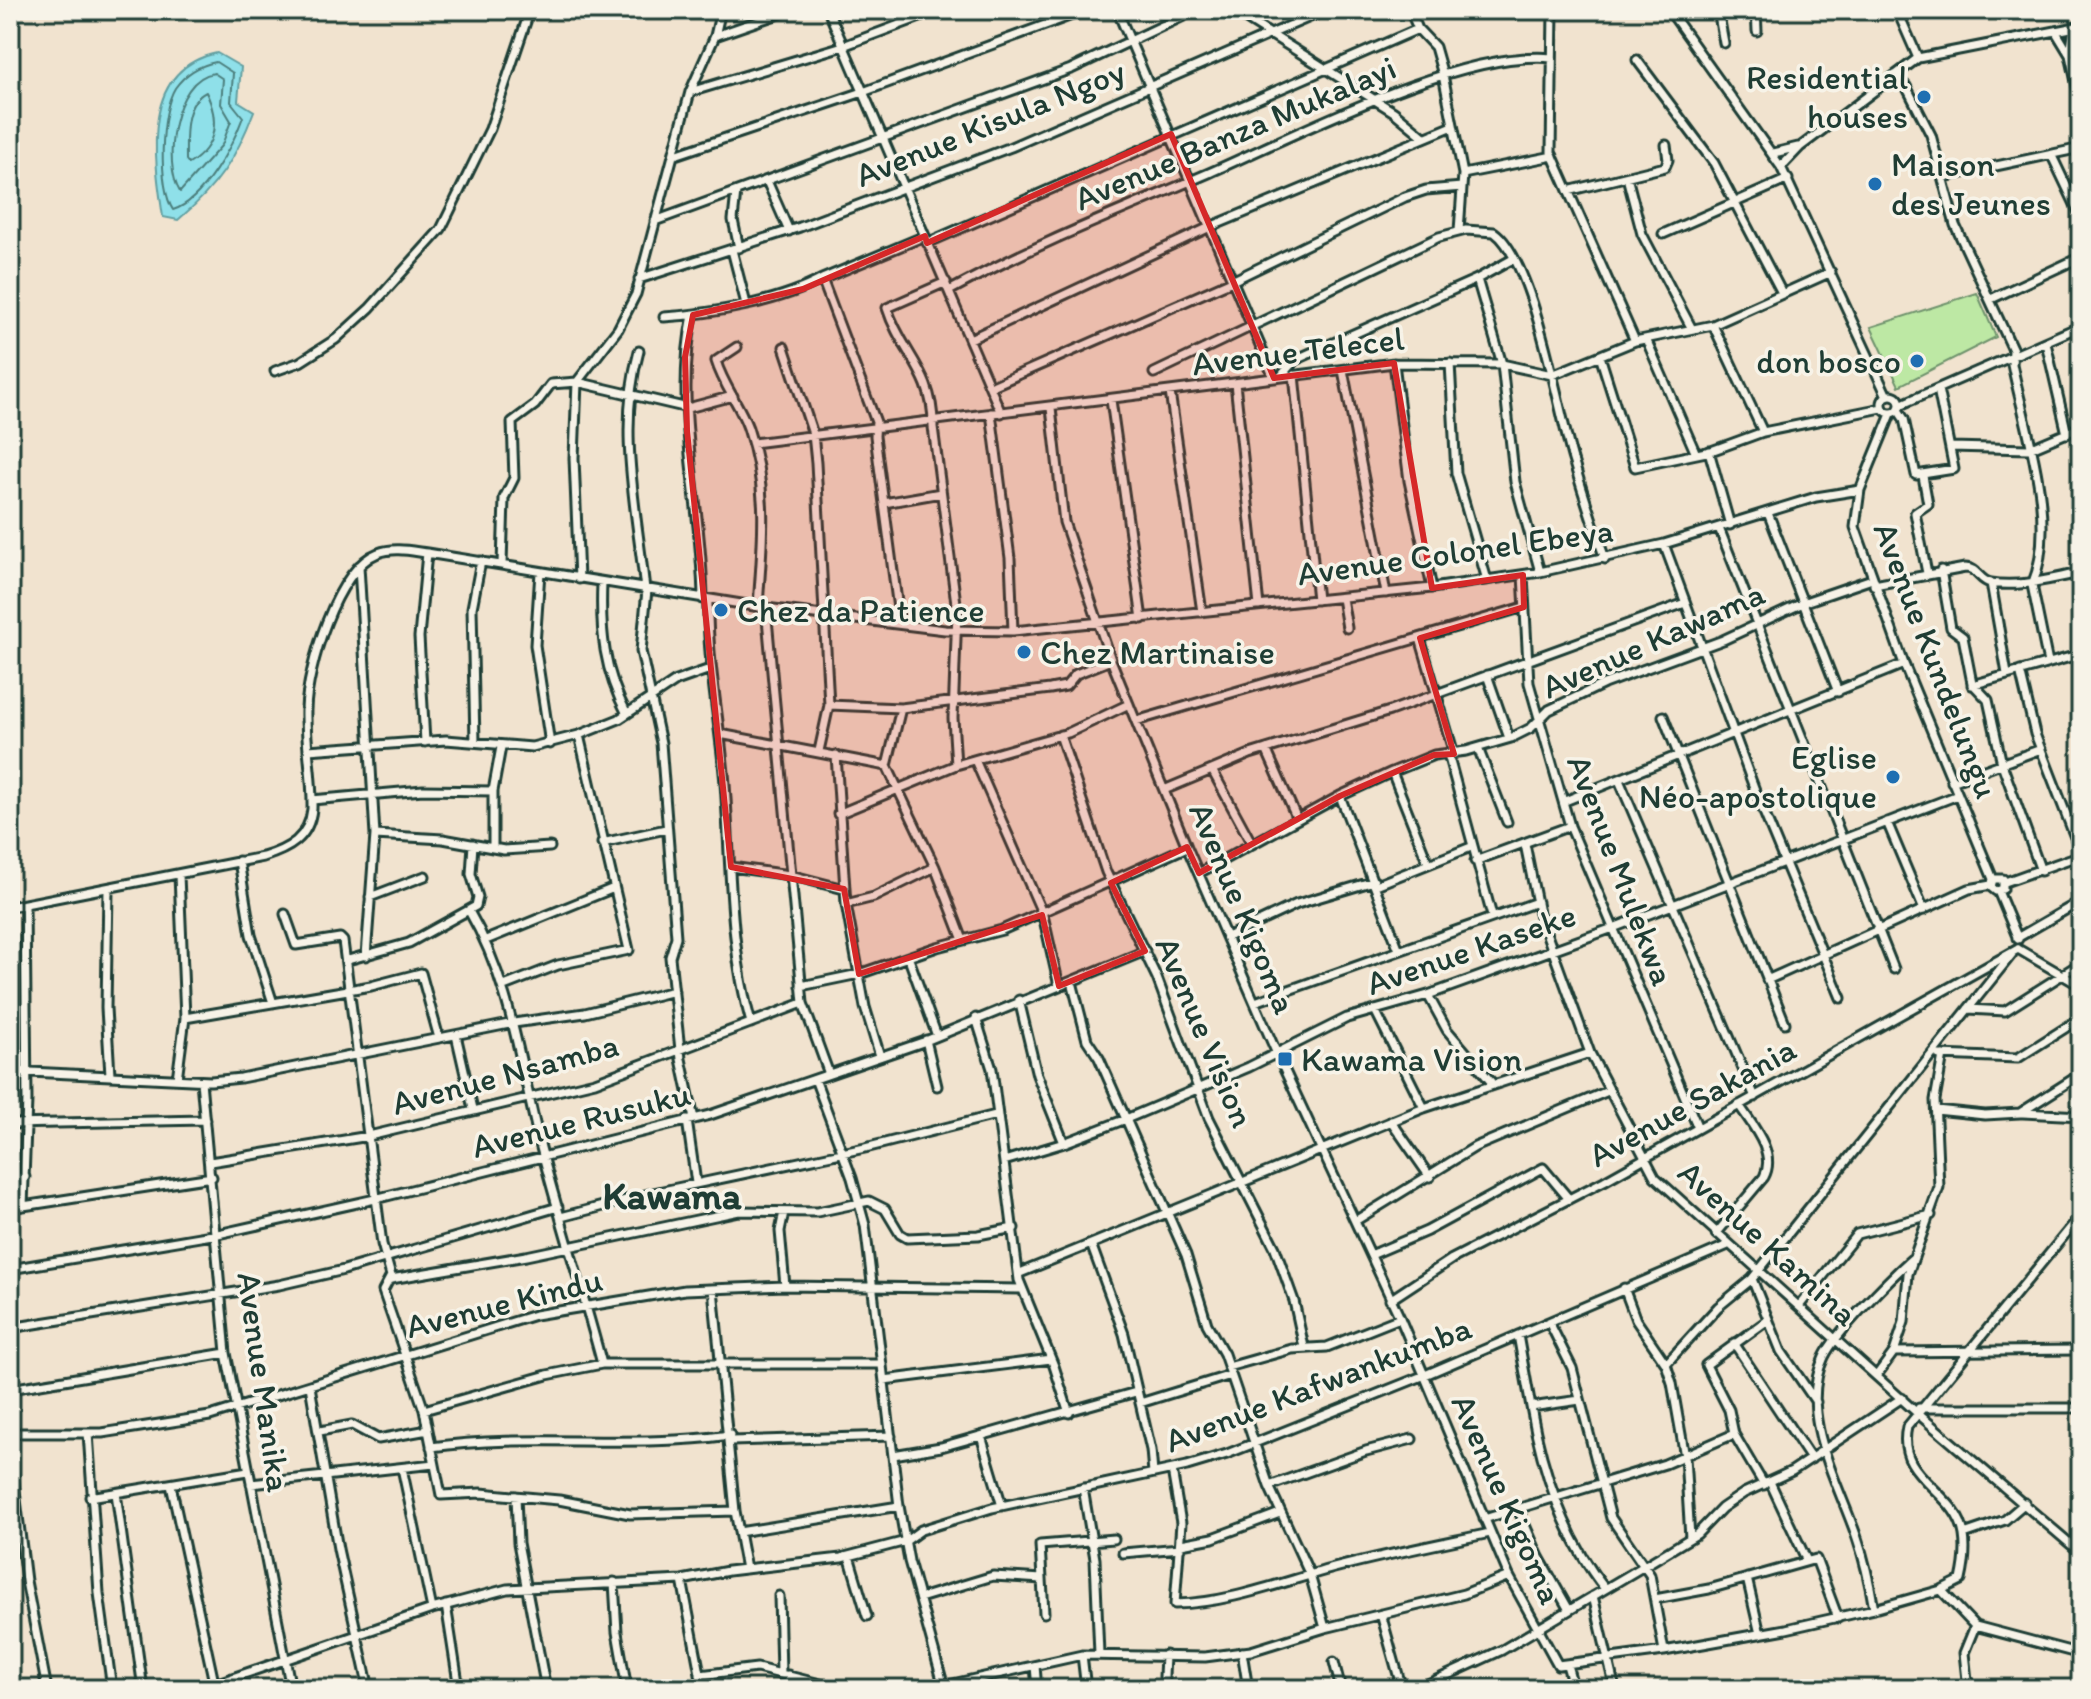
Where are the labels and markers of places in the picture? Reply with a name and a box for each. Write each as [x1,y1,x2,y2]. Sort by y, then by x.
place label: Residential houses [1746,57,1908,137]
marker: Residential houses [1915,88,1933,106]
place label: Maison des Jeunes [1891,144,2051,224]
marker: Maison des Jeunes [1866,175,1884,193]
place label: don bosco [1756,341,1901,382]
marker: don bosco [1908,352,1926,370]
place label: Chez da Patience [737,590,985,631]
marker: Chez da Patience [712,601,730,619]
place label: Chez Martinaise [1040,632,1275,673]
marker: Chez Martinaise [1015,643,1033,661]
place label: Eglise Néo-apostolique [1639,737,1877,817]
marker: Eglise Néo-apostolique [1884,768,1902,786]
place label: Kawama Vision [1301,1039,1522,1080]
marker: Kawama Vision [1276,1050,1294,1068]

